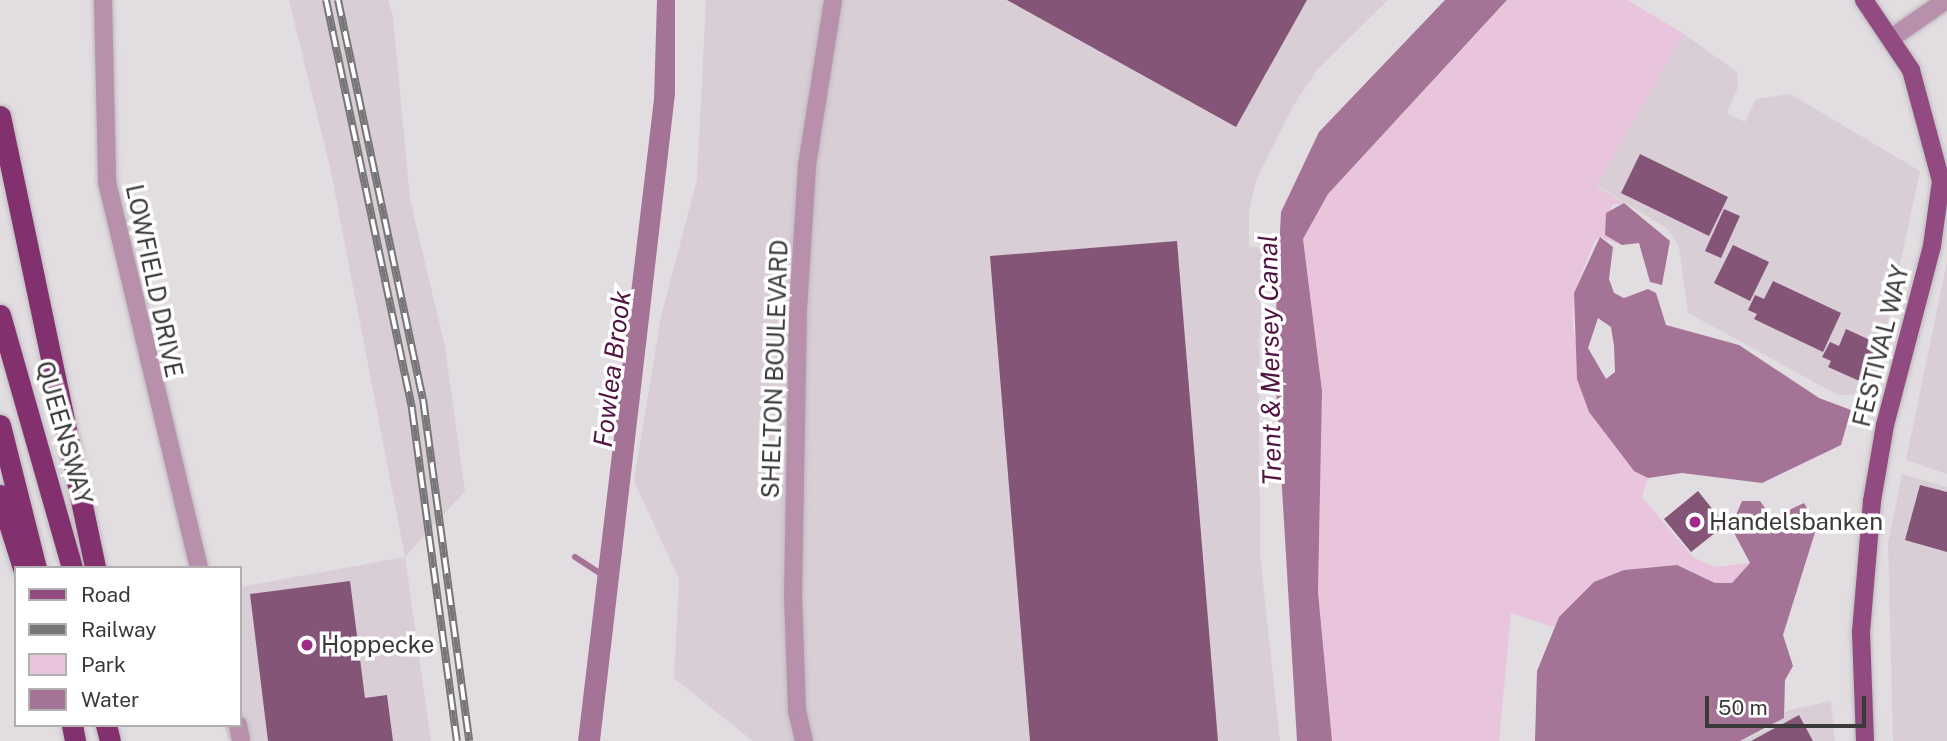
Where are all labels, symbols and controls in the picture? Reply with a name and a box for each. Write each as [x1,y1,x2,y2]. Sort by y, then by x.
street label: LOWFIELD DRIVE [119,182,189,380]
water label: Trent & Mersey Canal [1252,234,1288,486]
street label: SHELTON BOULEVARD [756,239,794,499]
street label: FESTIVAL WAY [1847,262,1915,430]
water label: Fowlea Brook [587,289,637,449]
street label: QUEENSWAY [30,358,98,508]
place label: Handelsbanken [1709,508,1883,536]
marker: Handelsbanken [1687,514,1703,530]
legend [14,566,242,727]
text: Road [81,582,131,607]
text: Railway [81,617,157,642]
place label: Hoppecke [321,631,434,659]
marker: Hoppecke [299,637,315,653]
text: Park [81,652,126,677]
scale bar [1709,682,1870,726]
text: Water [81,687,139,712]
text: 50 m [1718,695,1768,720]

